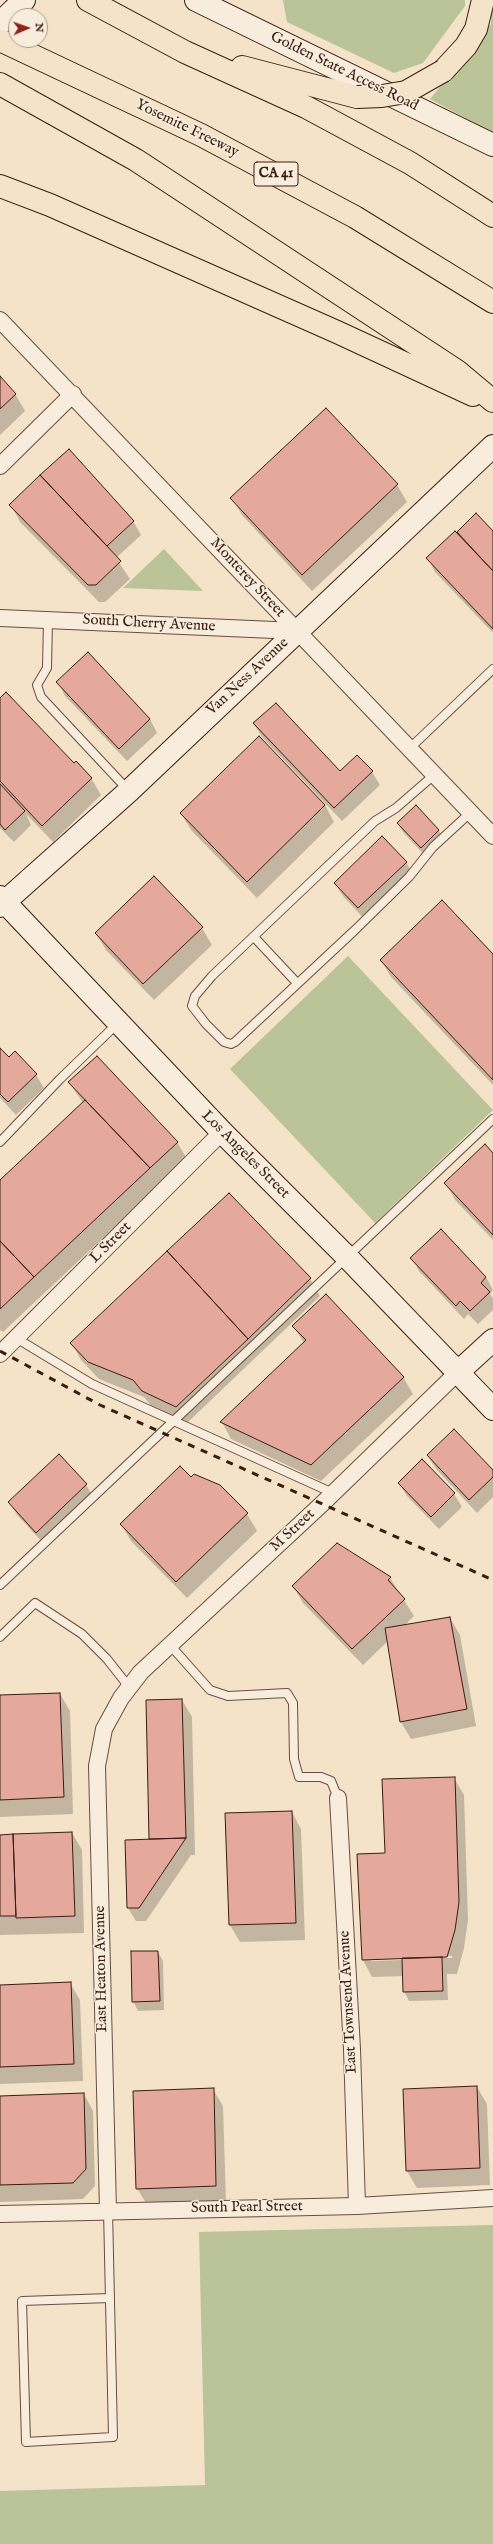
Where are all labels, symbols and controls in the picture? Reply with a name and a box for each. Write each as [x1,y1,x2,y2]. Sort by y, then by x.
north arrow [8,8,48,48]
text: N [32,23,46,33]
street label: Golden State Access Road [267,28,421,116]
street label: Yosemite Freeway [132,96,242,162]
road number: CA 41 [254,162,298,186]
street label: Monterey Street [206,534,288,622]
street label: South Cherry Avenue [82,612,216,636]
street label: Van Ness Avenue [203,634,293,720]
street label: Los Angeles Street [197,1107,293,1203]
street label: L Street [87,1219,135,1267]
street label: M Street [267,1506,319,1556]
street label: East Heaton Avenue [92,1905,112,2033]
street label: East Townsend Avenue [336,1930,362,2074]
street label: South Pearl Street [191,2198,303,2218]

